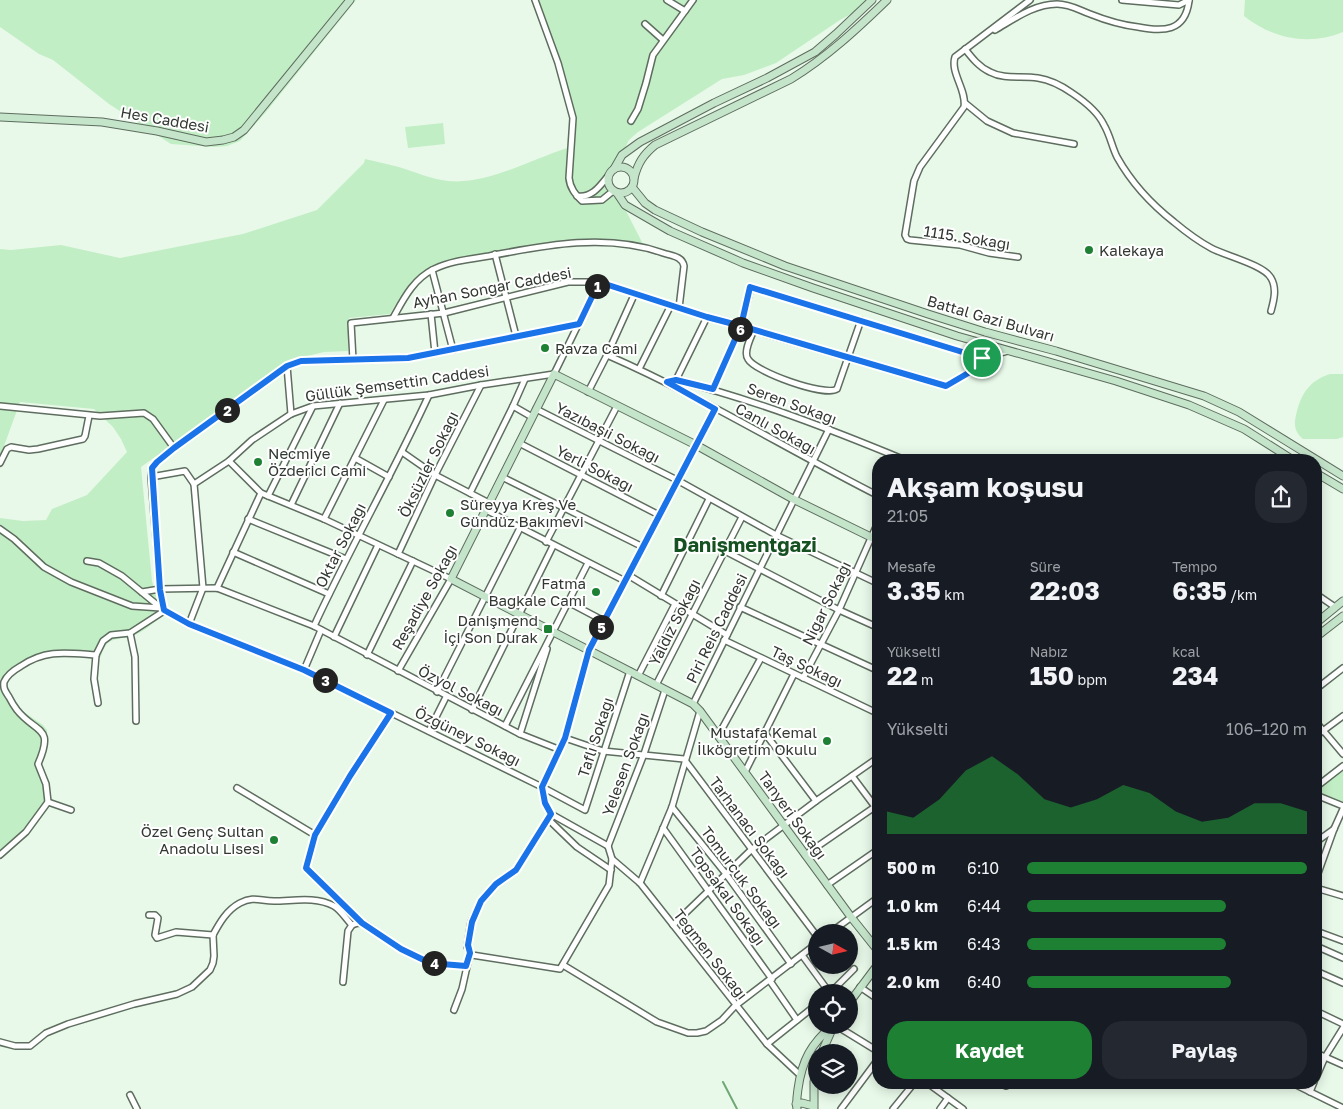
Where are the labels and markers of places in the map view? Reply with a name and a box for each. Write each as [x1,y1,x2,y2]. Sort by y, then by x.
place label: Kalekaya [1099,241,1164,259]
marker: Kalekaya [1083,244,1095,256]
pin: 1 [584,274,610,298]
pin: 6 [728,316,752,342]
pin [961,337,1003,379]
place label: Ravza Cami [555,339,637,357]
marker: Ravza Cami [539,342,551,354]
pin: 2 [214,398,240,422]
place label: Necmiye Özderici Cami [268,444,366,479]
marker: Necmiye Özderici Cami [252,456,264,468]
place label: Süreyya Kreş Ve Gündüz Bakımevi [460,495,584,530]
marker: Süreyya Kreş Ve Gündüz Bakımevi [444,507,456,519]
place label: Fatma Bağkale Cami [488,574,586,609]
marker: Fatma Bağkale Cami [590,586,602,598]
place label: Danişmend İçi Son Durak [444,611,539,646]
pin: 5 [588,614,614,640]
marker: Danişmend İçi Son Durak [542,623,554,635]
pin: 3 [312,668,338,692]
place label: Mustafa Kemal İlköğretim Okulu [697,723,817,758]
marker: Mustafa Kemal İlköğretim Okulu [821,735,833,747]
place label: Özel Genç Sultan Anadolu Lisesi [141,822,264,857]
marker: Özel Genç Sultan Anadolu Lisesi [268,834,280,846]
pin: 4 [422,950,446,976]

